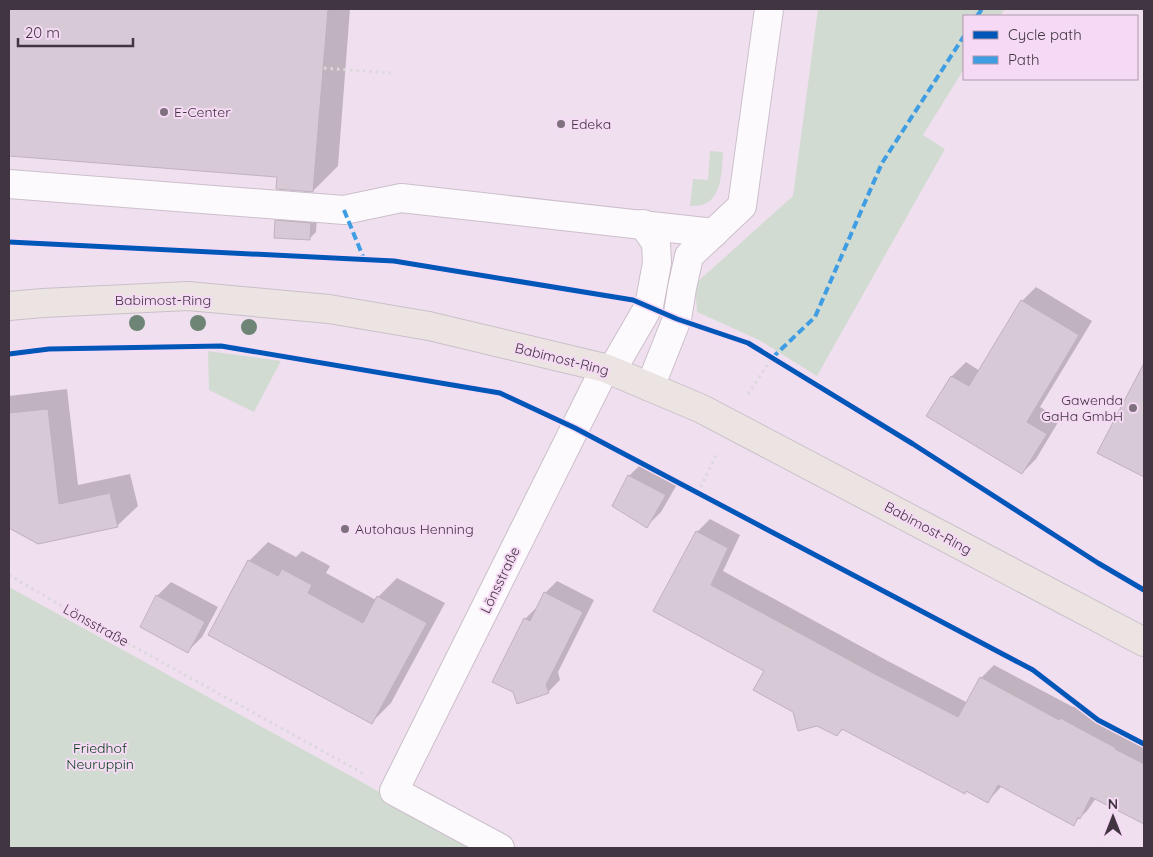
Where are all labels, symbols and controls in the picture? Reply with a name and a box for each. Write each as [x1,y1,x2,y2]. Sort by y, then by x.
scale bar [18,15,132,47]
legend [963,15,1138,80]
text: 20 m [25,23,60,42]
text: Cycle path [1008,25,1082,44]
text: Path [1008,50,1040,69]
place label: E-Center [174,103,231,121]
marker: E-Center [158,106,170,118]
place label: Edeka [571,115,611,133]
marker: Edeka [555,118,567,130]
street label: Babimost-Ring [115,291,211,309]
street label: Babimost-Ring [513,339,611,379]
place label: Gawenda GaHa GmbH [1041,391,1123,425]
marker: Gawenda GaHa GmbH [1127,402,1139,414]
street label: Babimost-Ring [881,497,975,559]
place label: Autohaus Henning [355,520,474,538]
marker: Autohaus Henning [339,523,351,535]
street label: Lönsstraße [476,544,524,616]
street label: Lönsstraße [60,600,132,650]
park label: Friedhof Neuruppin [66,739,134,773]
north arrow [1088,792,1138,842]
text: N [1108,795,1118,813]

